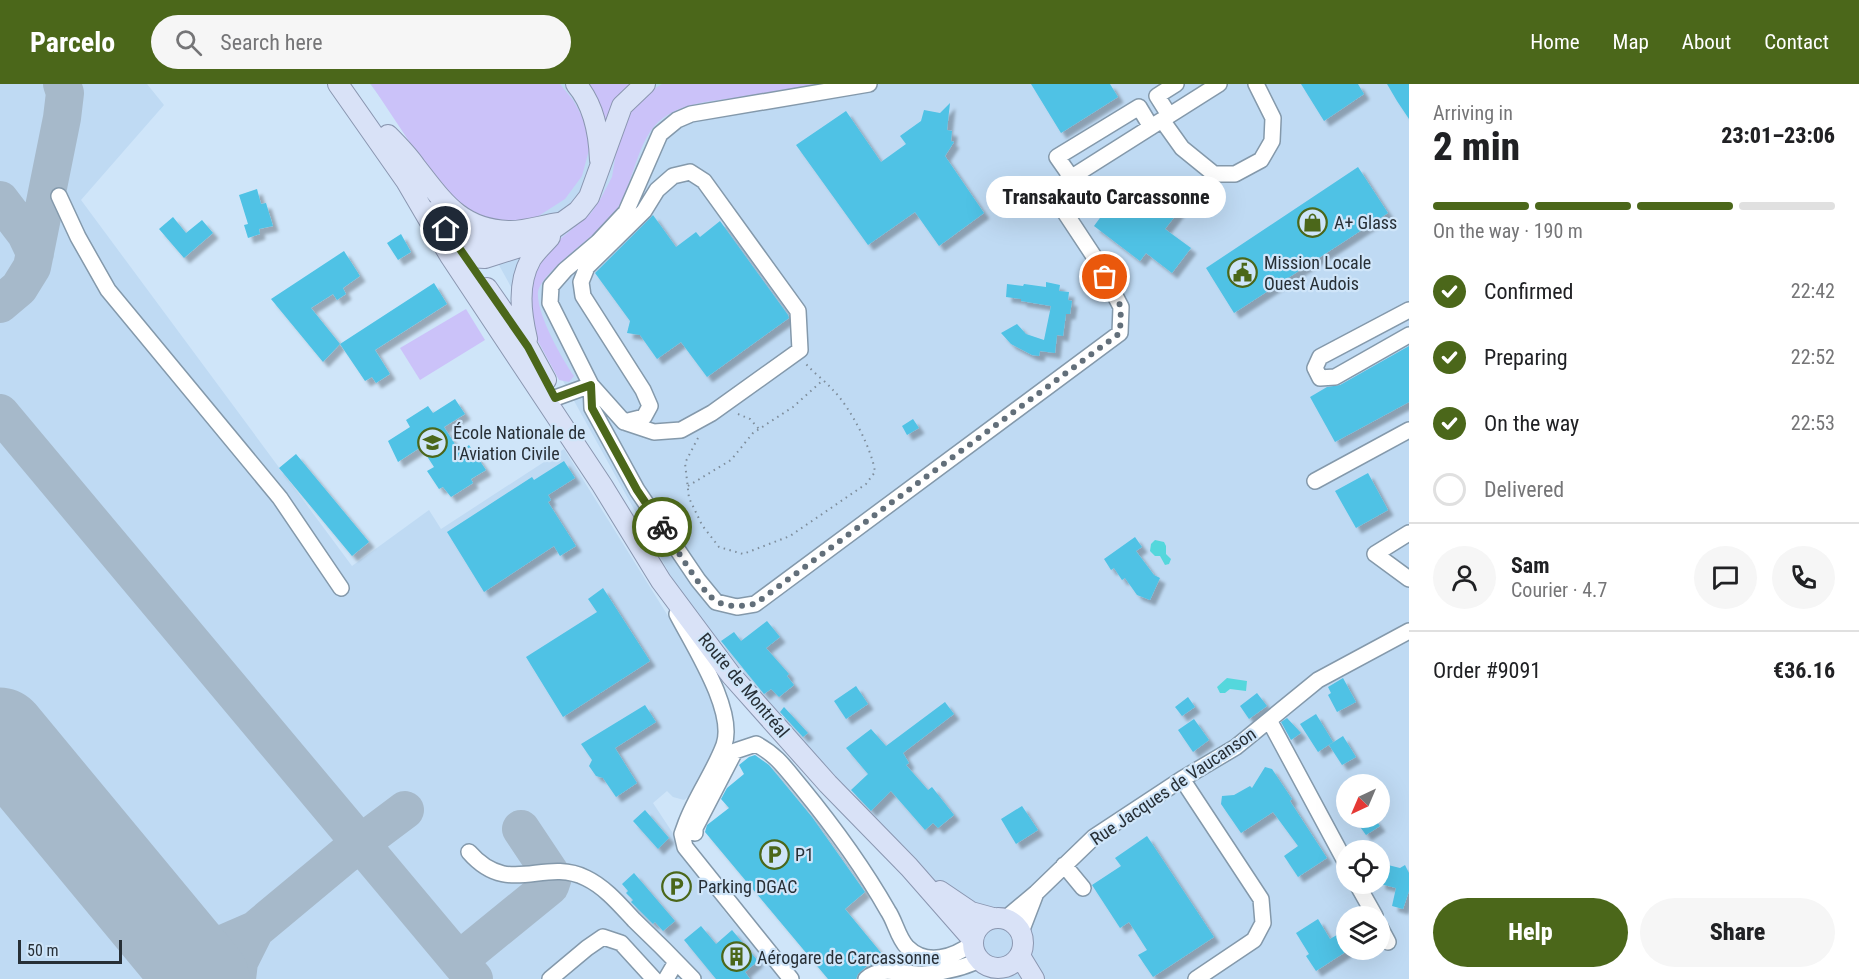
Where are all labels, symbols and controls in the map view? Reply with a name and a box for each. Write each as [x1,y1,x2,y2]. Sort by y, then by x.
search box [151,15,571,69]
text: Parcelo [30,26,115,59]
icon: search [172,26,205,59]
text: Search here [220,30,323,55]
text: Home [1530,30,1580,54]
text: Map [1613,30,1649,54]
text: About [1682,30,1731,54]
text: Contact [1764,30,1829,54]
text: Arriving in [1433,101,1513,125]
text: 23:01–23:06 [1721,123,1835,148]
text: 2 min [1433,124,1520,170]
callout: Transakauto Carcassonne [985,175,1225,217]
text: Transakauto Carcassonne [1002,185,1210,209]
pin [420,203,471,254]
shop icon: A+ Glass [1297,206,1329,238]
icon: home [429,212,462,245]
place label: A+ Glass [1334,212,1397,233]
text: On the way · 190 m [1433,219,1583,243]
pin [1079,251,1130,302]
place label: Mission Locale Ouest Audois [1264,252,1371,294]
public building icon: Mission Locale Ouest Audois [1227,256,1259,288]
icon: bag [1088,260,1121,293]
icon: check [1433,275,1466,308]
text: Confirmed [1484,279,1573,304]
text: 22:42 [1791,279,1835,303]
icon: check [1433,341,1466,374]
text: Preparing [1484,345,1568,370]
text: 22:52 [1791,345,1835,369]
icon: check [1433,407,1466,440]
text: On the way [1484,411,1579,436]
text: 22:53 [1791,411,1835,435]
place label: École Nationale de l'Aviation Civile [453,422,586,464]
school or university icon: École Nationale de l'Aviation Civile [416,426,448,458]
text: Delivered [1484,477,1564,502]
courier [632,497,692,557]
icon: bike [646,511,679,544]
button: person [1433,546,1496,609]
button: chat [1694,546,1757,609]
button: phone [1772,546,1835,609]
text: Sam [1511,553,1550,578]
text: Courier · 4.7 [1511,578,1607,602]
street label: Route de Montréal [694,629,794,741]
text: Order #9091 [1433,658,1541,683]
text: €36.16 [1773,658,1835,683]
street label: Rue Jacques de Vaucanson [1086,723,1260,849]
north arrow [1336,774,1390,828]
map controls [1336,774,1390,960]
parking icon: P1 [758,838,790,870]
button: locate [1336,840,1390,894]
place label: P1 [795,844,814,865]
parking icon: Parking DGAC [661,870,693,902]
place label: Parking DGAC [698,876,797,897]
button: Help [1433,898,1628,967]
button: Share [1640,898,1835,967]
button: layers [1336,906,1390,960]
scale bar [18,937,122,964]
text: 50 m [27,941,59,960]
building icon: Aérogare de Carcassonne [720,941,752,973]
place label: Aérogare de Carcassonne [757,947,939,968]

